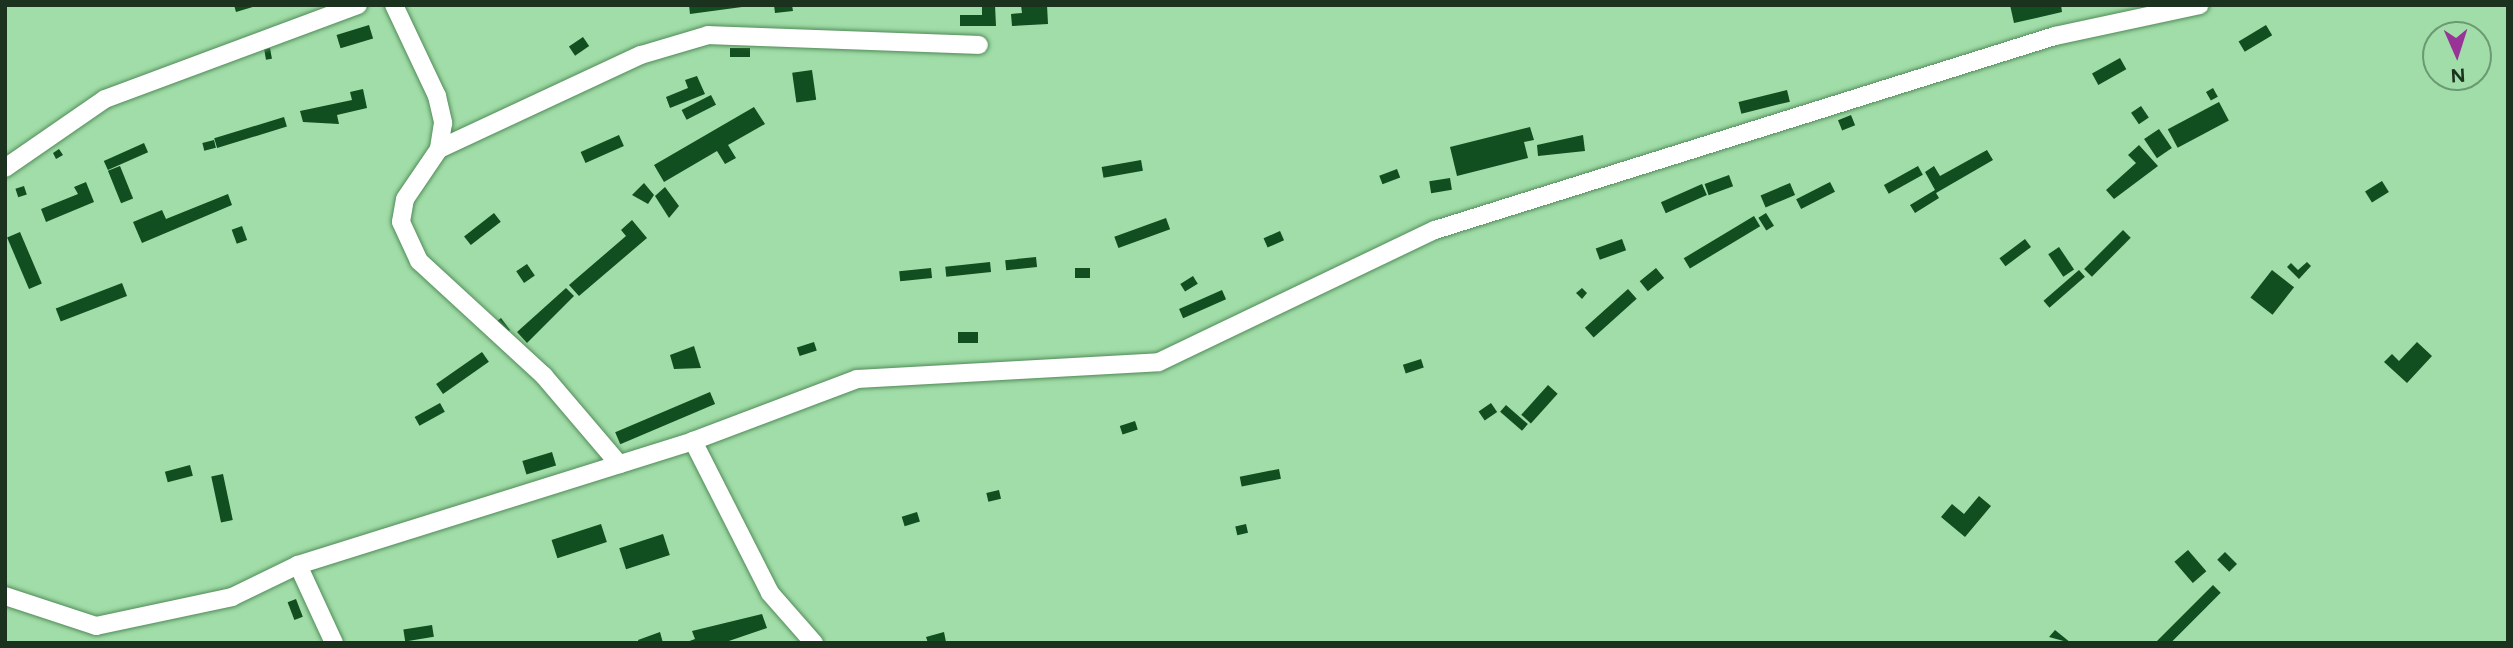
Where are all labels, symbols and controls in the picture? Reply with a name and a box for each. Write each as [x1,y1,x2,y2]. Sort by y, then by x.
north arrow [2422,21,2492,91]
text: N [2450,64,2466,87]

